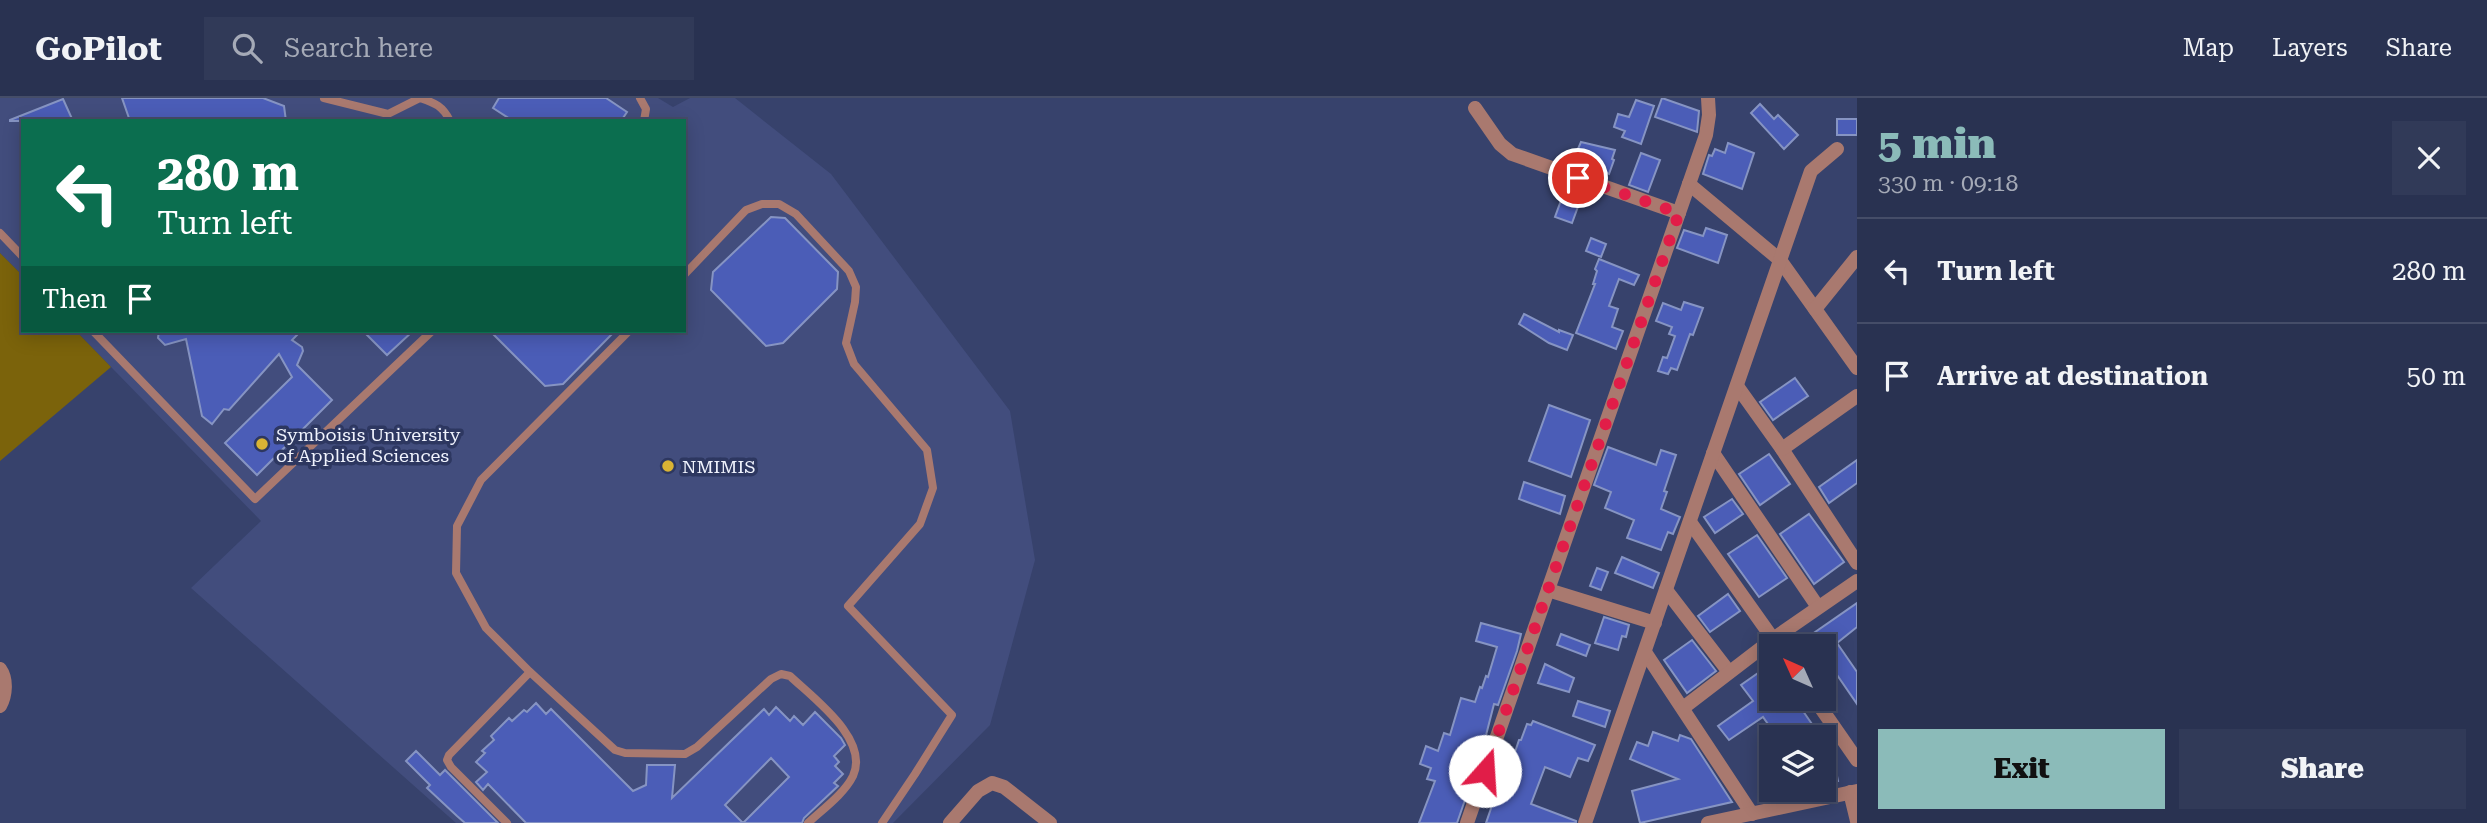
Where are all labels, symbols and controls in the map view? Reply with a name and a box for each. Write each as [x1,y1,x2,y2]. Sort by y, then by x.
search box [204,17,694,80]
text: GoPilot [35,29,162,68]
icon: search [228,29,266,67]
text: Search here [284,33,433,63]
text: Map [2183,34,2234,62]
text: Layers [2272,34,2348,62]
text: Share [2386,34,2452,62]
text: 5 min [1878,119,1996,168]
button: close [2392,121,2466,195]
text: 280 m [157,145,299,202]
icon: left [42,147,133,238]
pin [1548,148,1608,208]
icon: arrive [1559,159,1597,197]
text: 330 m · 09:18 [1878,170,2018,197]
text: Turn left [157,204,292,242]
icon: left [1878,252,1916,290]
text: Turn left [1937,256,2055,286]
text: 280 m [2392,256,2466,286]
icon: arrive [121,280,159,318]
text: Then [42,284,107,314]
icon: arrive [1878,357,1916,395]
text: Arrive at destination [1937,361,2208,391]
text: 50 m [2407,361,2466,391]
place label: Symboisis University of Applied Sciences [276,424,461,466]
marker: Symboisis University of Applied Sciences [254,436,270,452]
place label: NMIMIS [682,456,755,477]
marker: NMIMIS [660,458,676,474]
north arrow [1759,634,1836,710]
map controls [1759,634,1836,802]
button: layers [1759,725,1836,802]
button: Exit [1878,729,2165,809]
button: Share [2179,729,2466,809]
position arrow [1448,734,1522,808]

